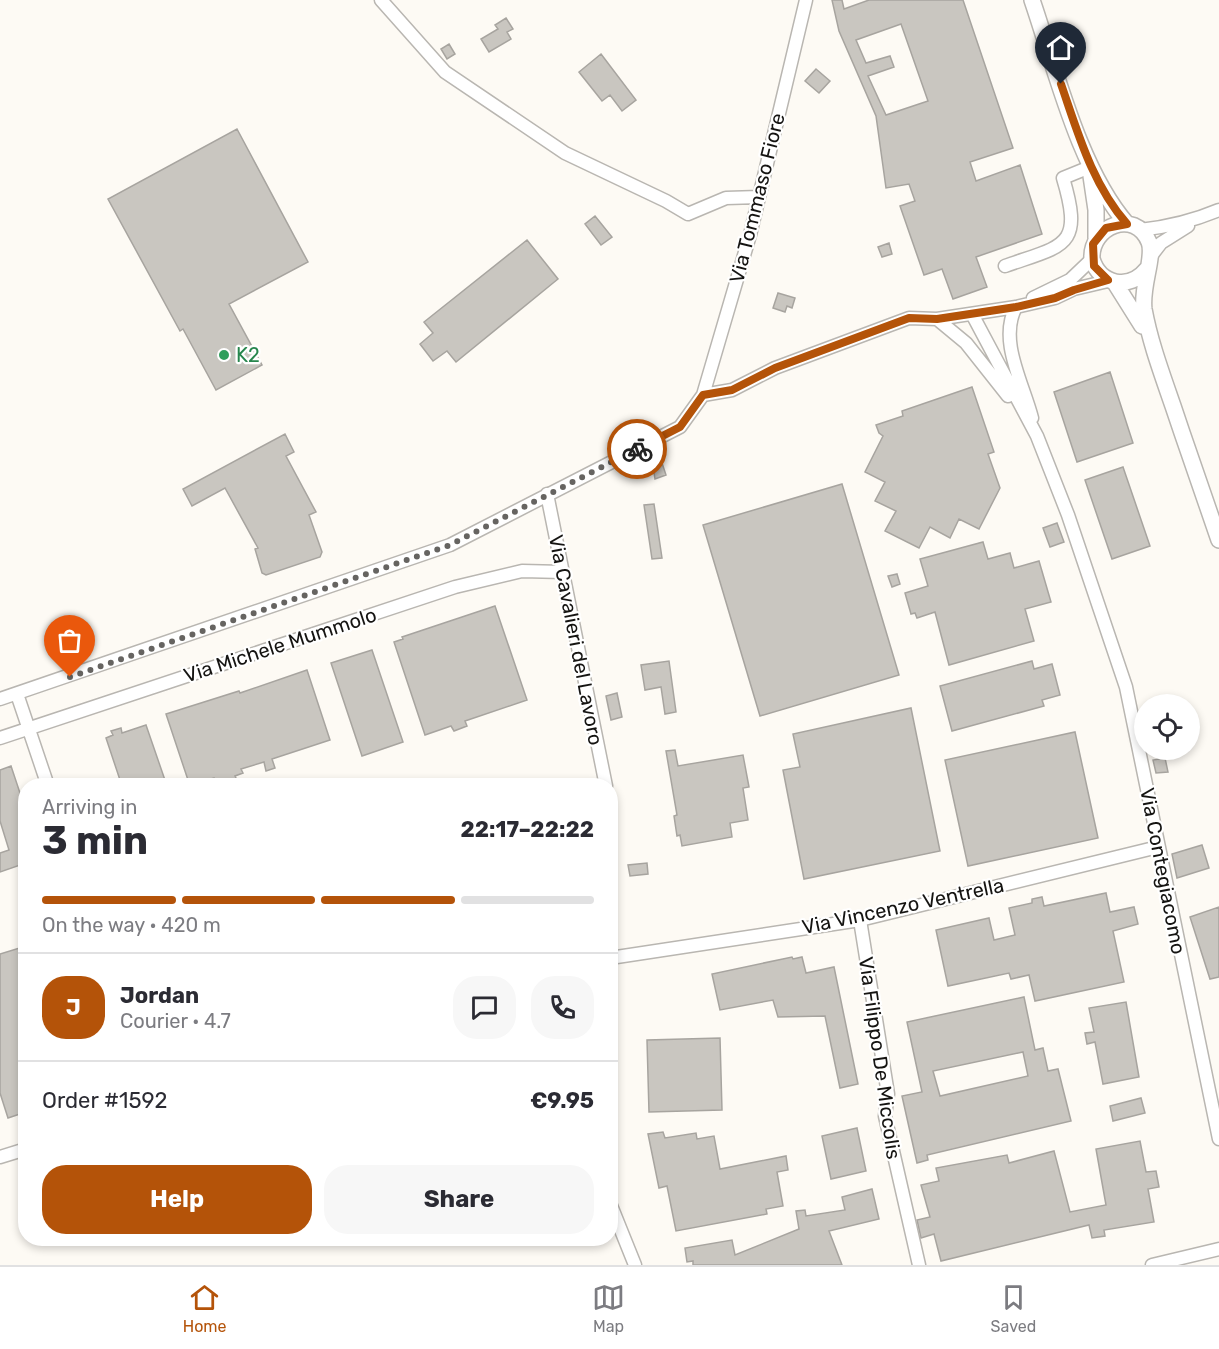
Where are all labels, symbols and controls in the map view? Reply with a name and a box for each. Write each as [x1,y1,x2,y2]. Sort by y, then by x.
pin [1035,22,1086,84]
icon: home [1044,31,1077,64]
street label: Via Tommaso Fiore [724,111,790,285]
place label: K2 [236,343,260,367]
marker: K2 [217,348,231,362]
courier [607,419,667,479]
icon: bike [621,433,654,466]
street label: Via Cavalieri del Lavoro [544,533,608,747]
street label: Via Michele Mummolo [181,602,379,688]
pin [44,615,95,677]
icon: bag [53,624,86,657]
map controls [1134,694,1200,760]
button: locate [1134,694,1200,760]
street label: Via Contegiacomo [1135,786,1191,956]
text: Arriving in [42,795,137,819]
text: 22:17–22:22 [461,816,594,843]
text: 3 min [42,818,148,864]
street label: Via Vincenzo Ventrella [800,873,1006,939]
text: On the way · 420 m [42,913,221,937]
street label: Via Filippo De Miccolis [854,955,906,1161]
button: chat [453,976,516,1039]
button: phone [531,976,594,1039]
text: Jordan [120,982,199,1009]
text: J [66,994,81,1021]
text: Courier · 4.7 [120,1009,231,1033]
text: Order #1592 [42,1087,167,1114]
text: €9.95 [530,1087,594,1114]
button: Help [42,1165,312,1234]
button: Share [324,1165,594,1234]
tab: Home [183,1281,227,1336]
tab: Map [592,1281,625,1336]
tab: Saved [991,1281,1036,1336]

